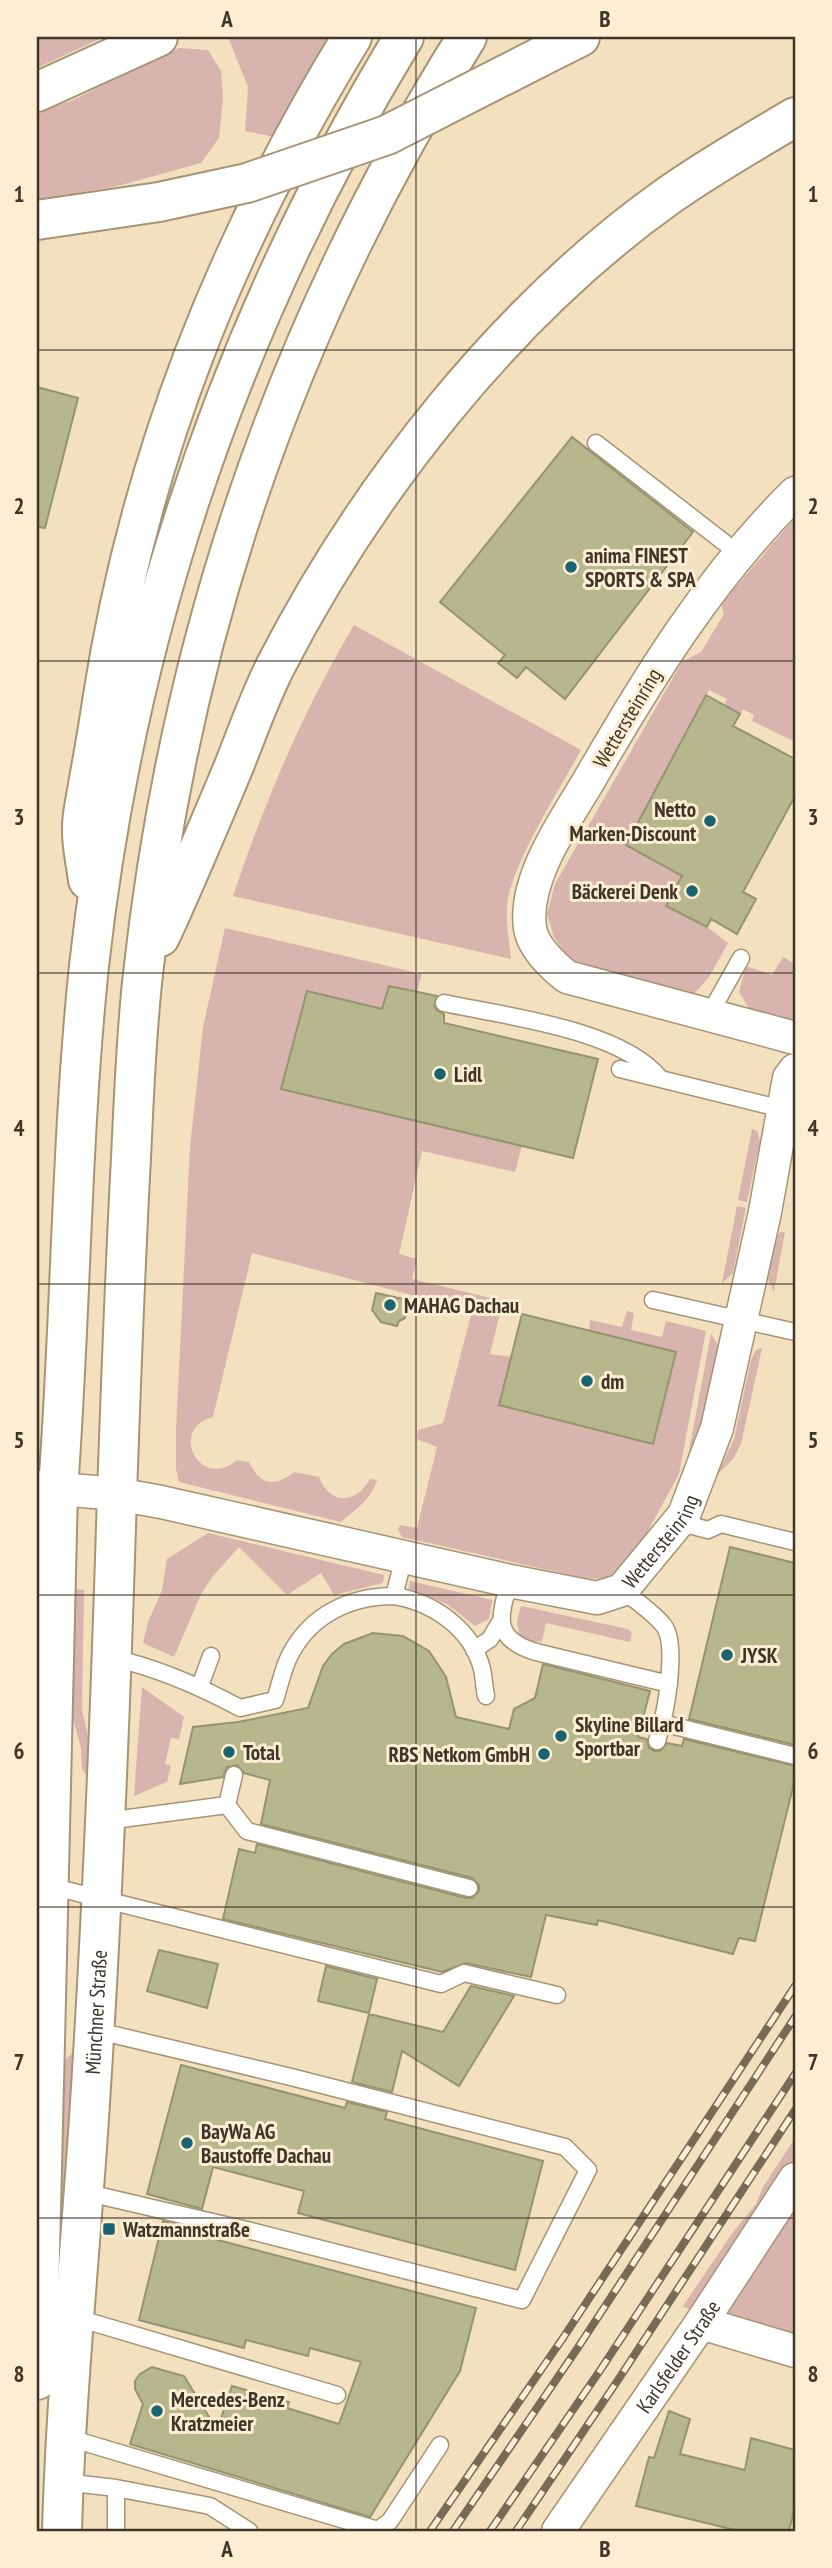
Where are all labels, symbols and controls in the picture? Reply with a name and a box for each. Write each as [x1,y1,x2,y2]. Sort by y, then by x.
text: A [220,4,233,33]
text: B [599,4,611,33]
text: 1 [14,179,25,208]
text: 1 [808,179,819,208]
text: 2 [14,491,25,520]
text: 2 [808,491,819,520]
place label: anima FINEST SPORTS & SPA [585,542,696,593]
marker: anima FINEST SPORTS & SPA [563,559,579,575]
street label: Wettersteinring [587,663,667,773]
place label: Netto Marken-Discount [569,796,696,847]
text: 3 [14,802,25,831]
text: 3 [808,802,819,831]
marker: Netto Marken-Discount [702,813,718,829]
place label: Bäckerei Denk [572,878,678,905]
marker: Bäckerei Denk [684,883,700,899]
place label: Lidl [454,1061,483,1088]
marker: Lidl [432,1066,448,1082]
text: 4 [14,1113,25,1142]
text: 4 [808,1113,819,1142]
place label: MAHAG Dachau [404,1292,519,1319]
marker: MAHAG Dachau [382,1297,398,1313]
place label: dm [601,1368,624,1395]
marker: dm [579,1373,595,1389]
text: 5 [14,1425,25,1454]
text: 5 [808,1425,819,1454]
street label: Wettersteinring [616,1491,704,1594]
place label: JYSK [740,1642,778,1669]
marker: JYSK [719,1647,735,1663]
place label: Skyline Billard Sportbar [575,1711,684,1762]
marker: Skyline Billard Sportbar [553,1728,569,1744]
text: 6 [14,1736,25,1765]
text: 6 [808,1736,819,1765]
place label: Total [243,1739,281,1766]
place label: RBS Netkom GmbH [388,1741,530,1768]
marker: Total [221,1744,237,1760]
marker: RBS Netkom GmbH [536,1746,552,1762]
street label: Münchner Straße [78,1949,112,2075]
text: 7 [14,2047,25,2076]
text: 7 [808,2047,819,2076]
place label: BayWa AG Baustoffe Dachau [201,2118,331,2169]
marker: BayWa AG Baustoffe Dachau [179,2135,195,2151]
place label: Watzmannstraße [122,2216,250,2243]
marker: Watzmannstraße [101,2221,117,2237]
street label: Karlsfelder Straße [630,2295,726,2418]
text: 8 [14,2359,25,2388]
text: 8 [808,2359,819,2388]
place label: Mercedes-Benz Kratzmeier [171,2386,285,2437]
marker: Mercedes-Benz Kratzmeier [149,2403,165,2419]
text: A [220,2534,233,2563]
text: B [599,2534,611,2563]

